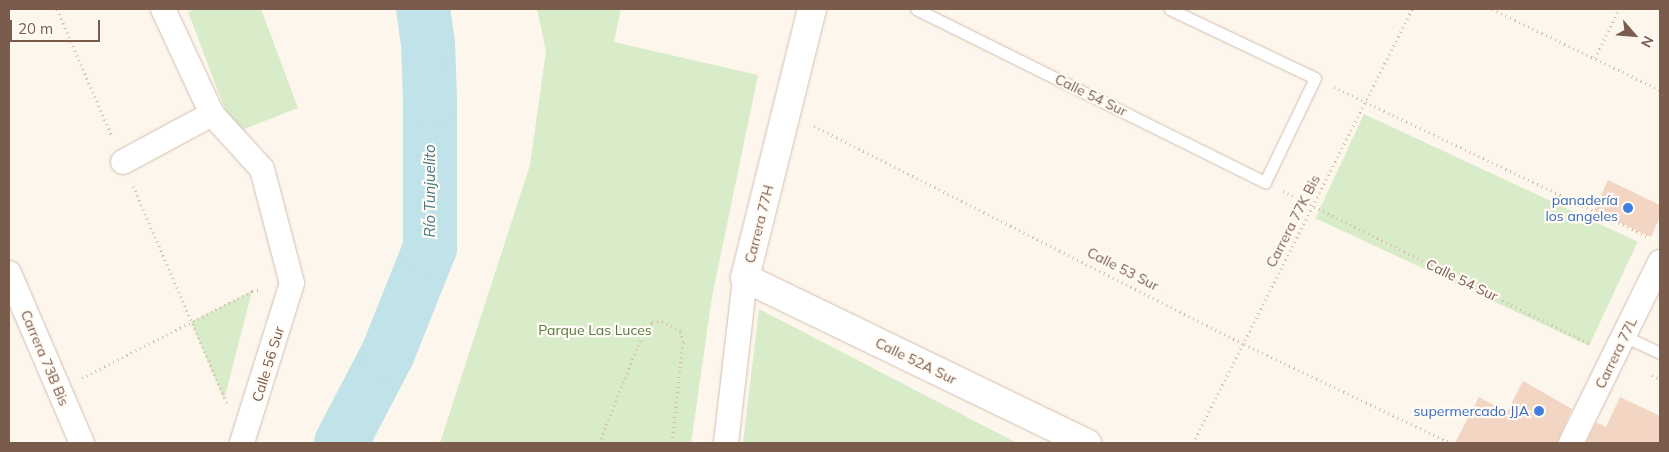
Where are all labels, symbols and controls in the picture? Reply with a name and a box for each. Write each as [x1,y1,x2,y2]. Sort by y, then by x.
scale bar [12,10,102,42]
north arrow [1609,10,1659,60]
text: 20 m [18,19,53,38]
text: N [1637,33,1658,51]
street label: Calle 54 Sur [1052,70,1130,120]
water label: Río Tunjuelito [421,144,439,238]
street label: Carrera 77K Bis [1262,172,1324,270]
street label: Carrera 77H [741,183,777,265]
place label: panadería los angeles [1546,192,1618,224]
marker: panadería los angeles [1622,202,1634,214]
street label: Calle 53 Sur [1084,244,1162,294]
street label: Calle 54 Sur [1423,255,1501,305]
street label: Carrera 73B Bis [17,308,73,408]
street label: Carrera 77L [1592,315,1640,391]
park label: Parque Las Luces [538,322,652,338]
street label: Calle 56 Sur [249,324,287,404]
street label: Calle 52A Sur [873,334,959,388]
place label: supermercado JJA [1413,403,1529,419]
marker: supermercado JJA [1533,405,1545,417]

